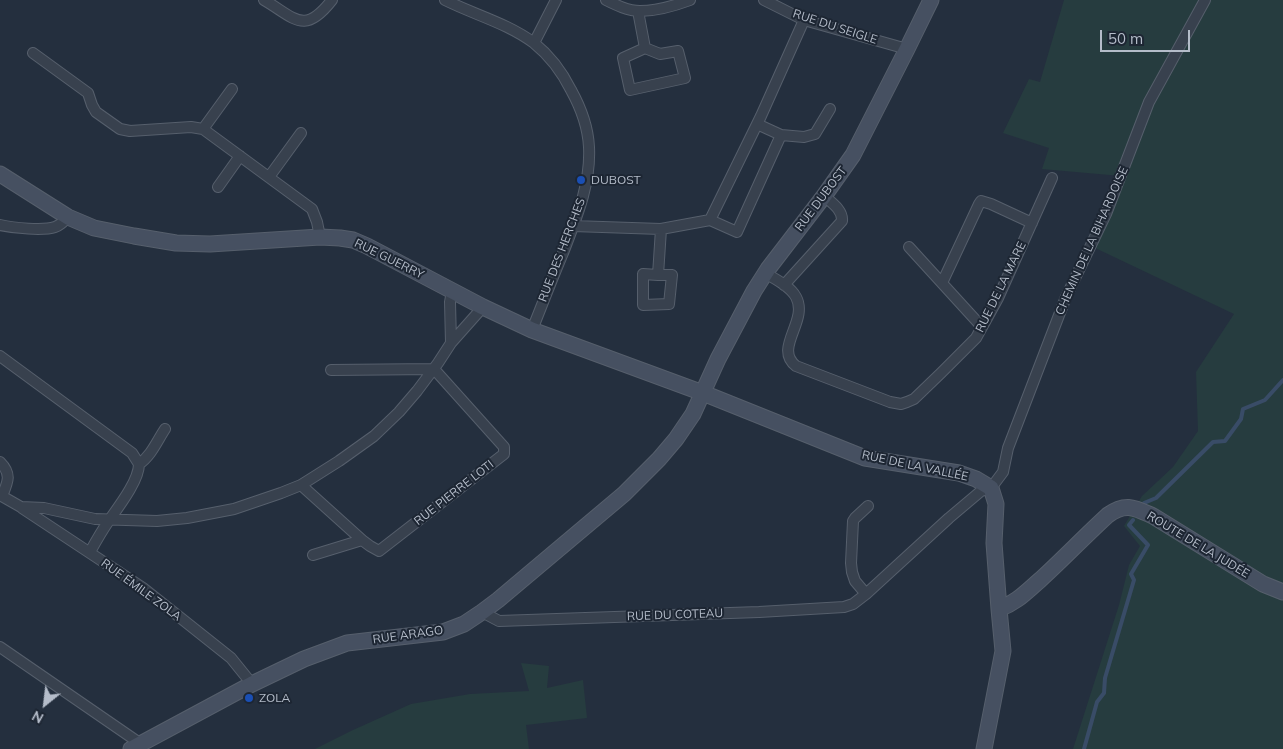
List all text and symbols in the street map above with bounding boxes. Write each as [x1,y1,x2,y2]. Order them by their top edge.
street label: RUE DU SEIGLE [791,7,879,47]
scale bar [1103,20,1193,52]
text: 50 m [1108,29,1143,48]
street label: RUE DUBOST [792,164,850,234]
street label: CHEMIN DE LA BIHARDOISE [1053,165,1131,317]
place label: DUBOST [591,173,641,187]
marker: DUBOST [575,174,587,186]
street label: RUE DES HERCHES [536,196,588,304]
street label: RUE GUERRY [352,236,426,282]
street label: RUE DE LA MARE [973,239,1029,335]
street label: RUE DE LA VALLÉE [860,448,970,484]
street label: RUE PIERRE LOTI [411,457,497,529]
street label: ROUTE DE LA JUDÉE [1144,509,1252,581]
street label: RUE ÉMILE ZOLA [98,556,184,624]
street label: RUE DU COTEAU [627,606,723,624]
street label: RUE ARAGO [372,623,444,647]
north arrow [20,679,70,729]
place label: ZOLA [259,691,290,705]
marker: ZOLA [243,692,255,704]
text: N [29,707,47,728]

